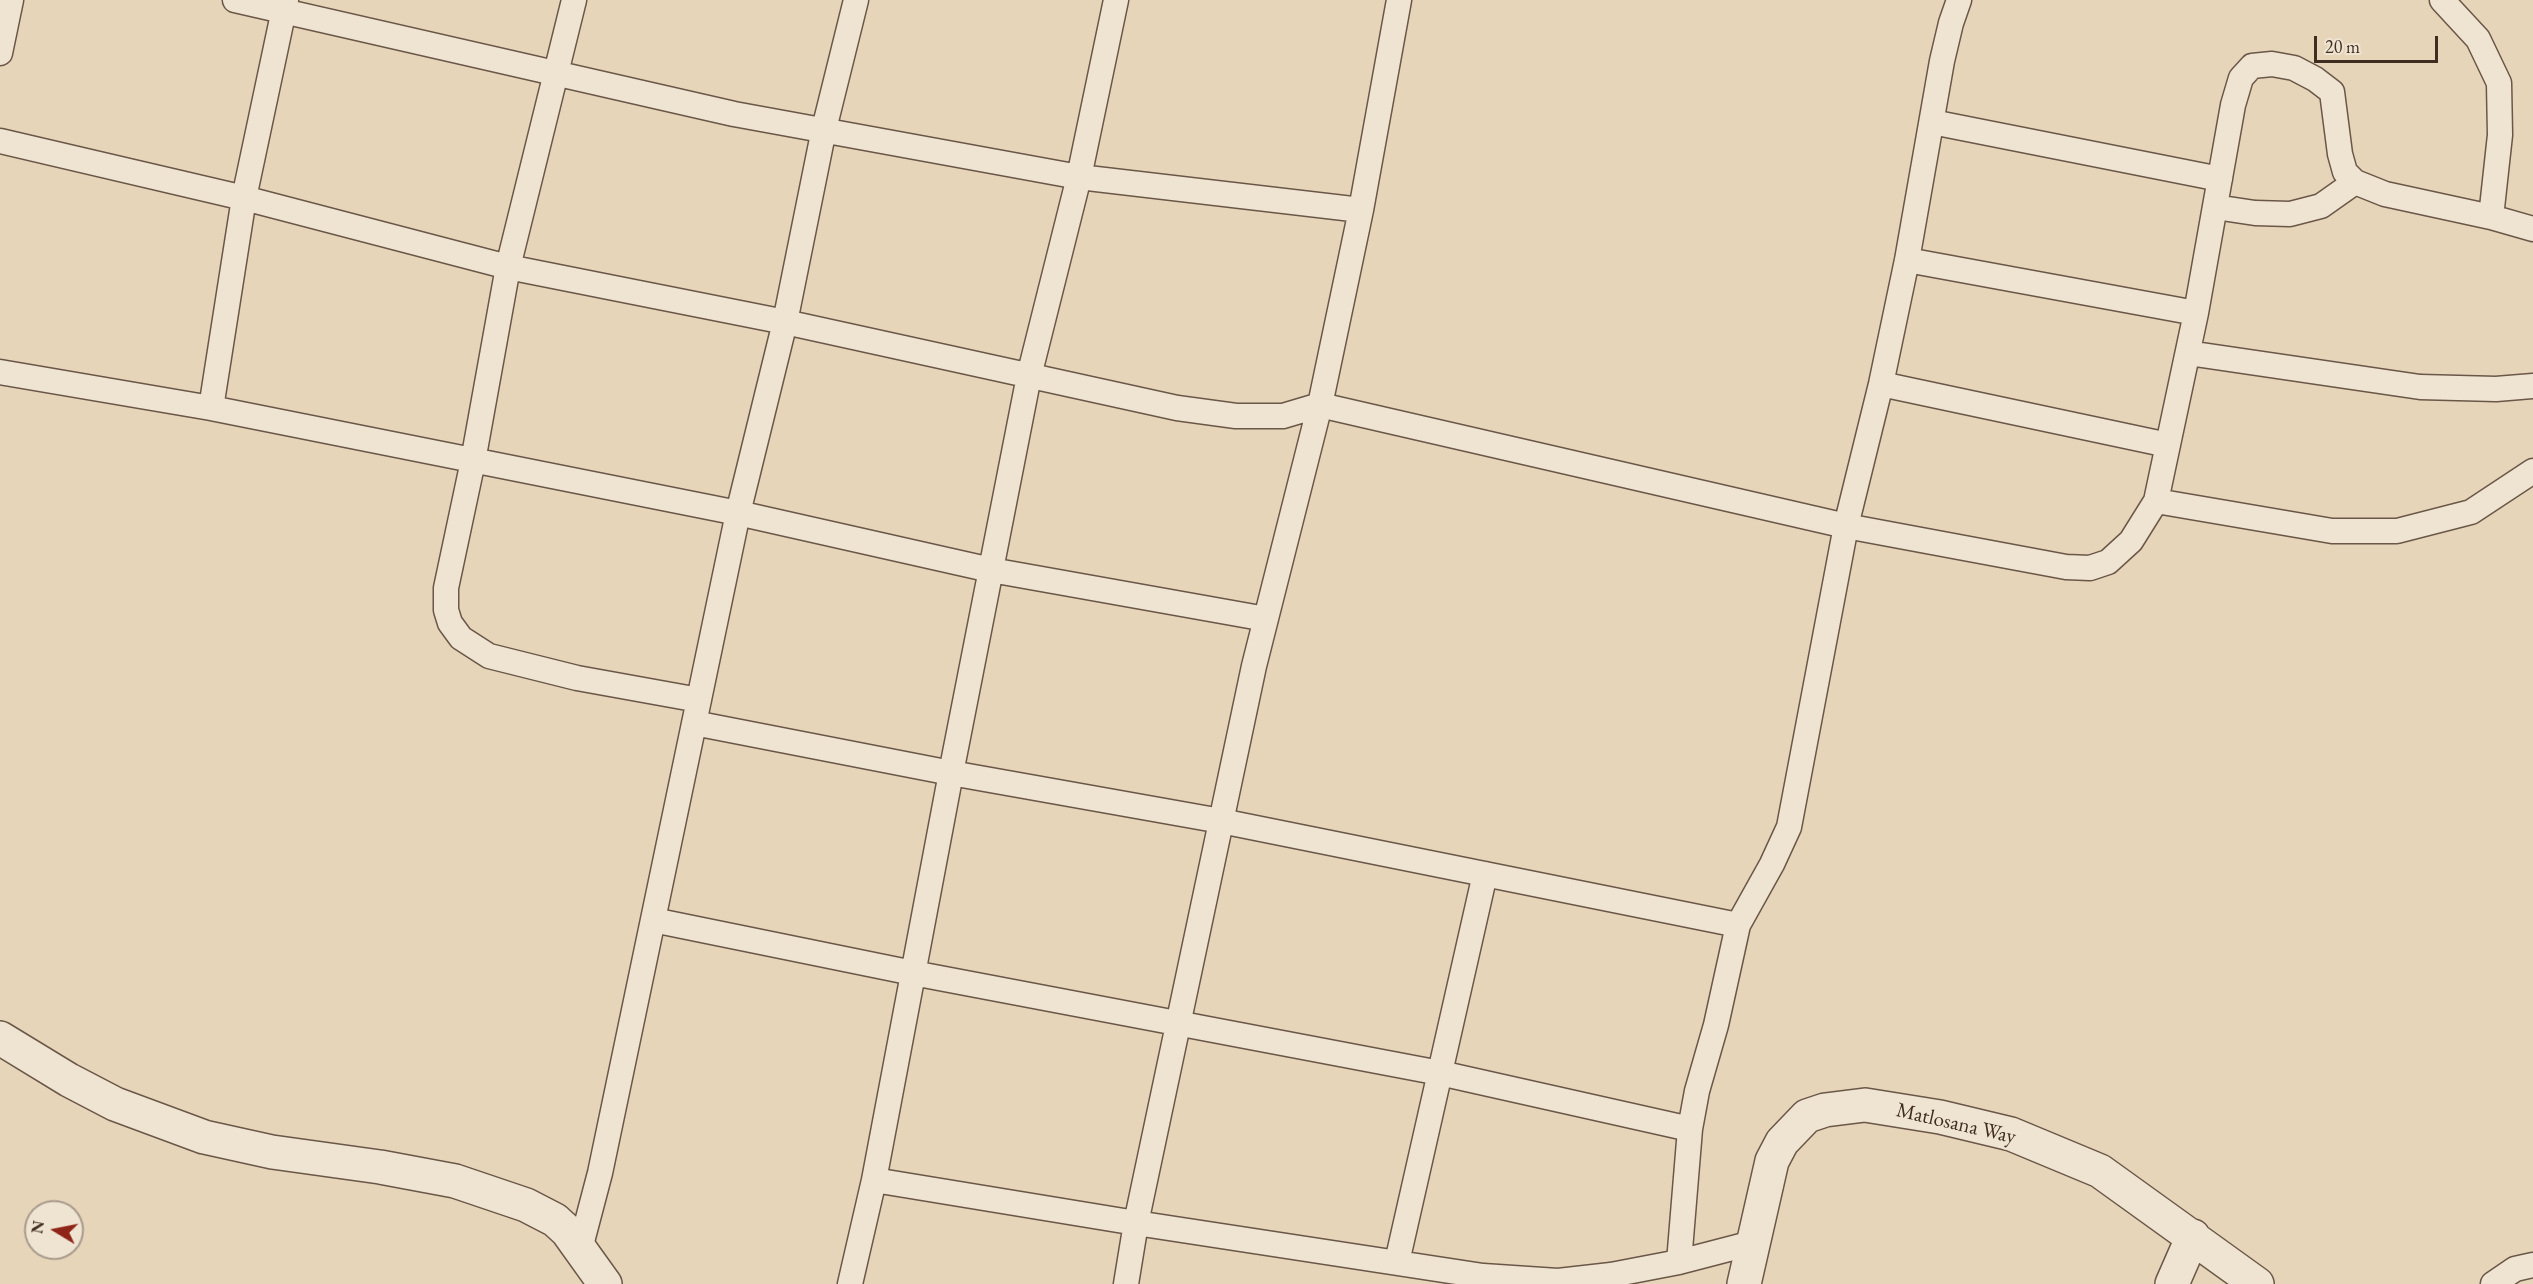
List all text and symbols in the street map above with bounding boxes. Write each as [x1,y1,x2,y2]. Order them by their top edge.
scale bar [2317,24,2442,62]
text: 20 m [2325,35,2360,58]
street label: Matlosana Way [1894,1098,2018,1150]
north arrow [24,1200,84,1260]
text: N [26,1219,49,1235]

